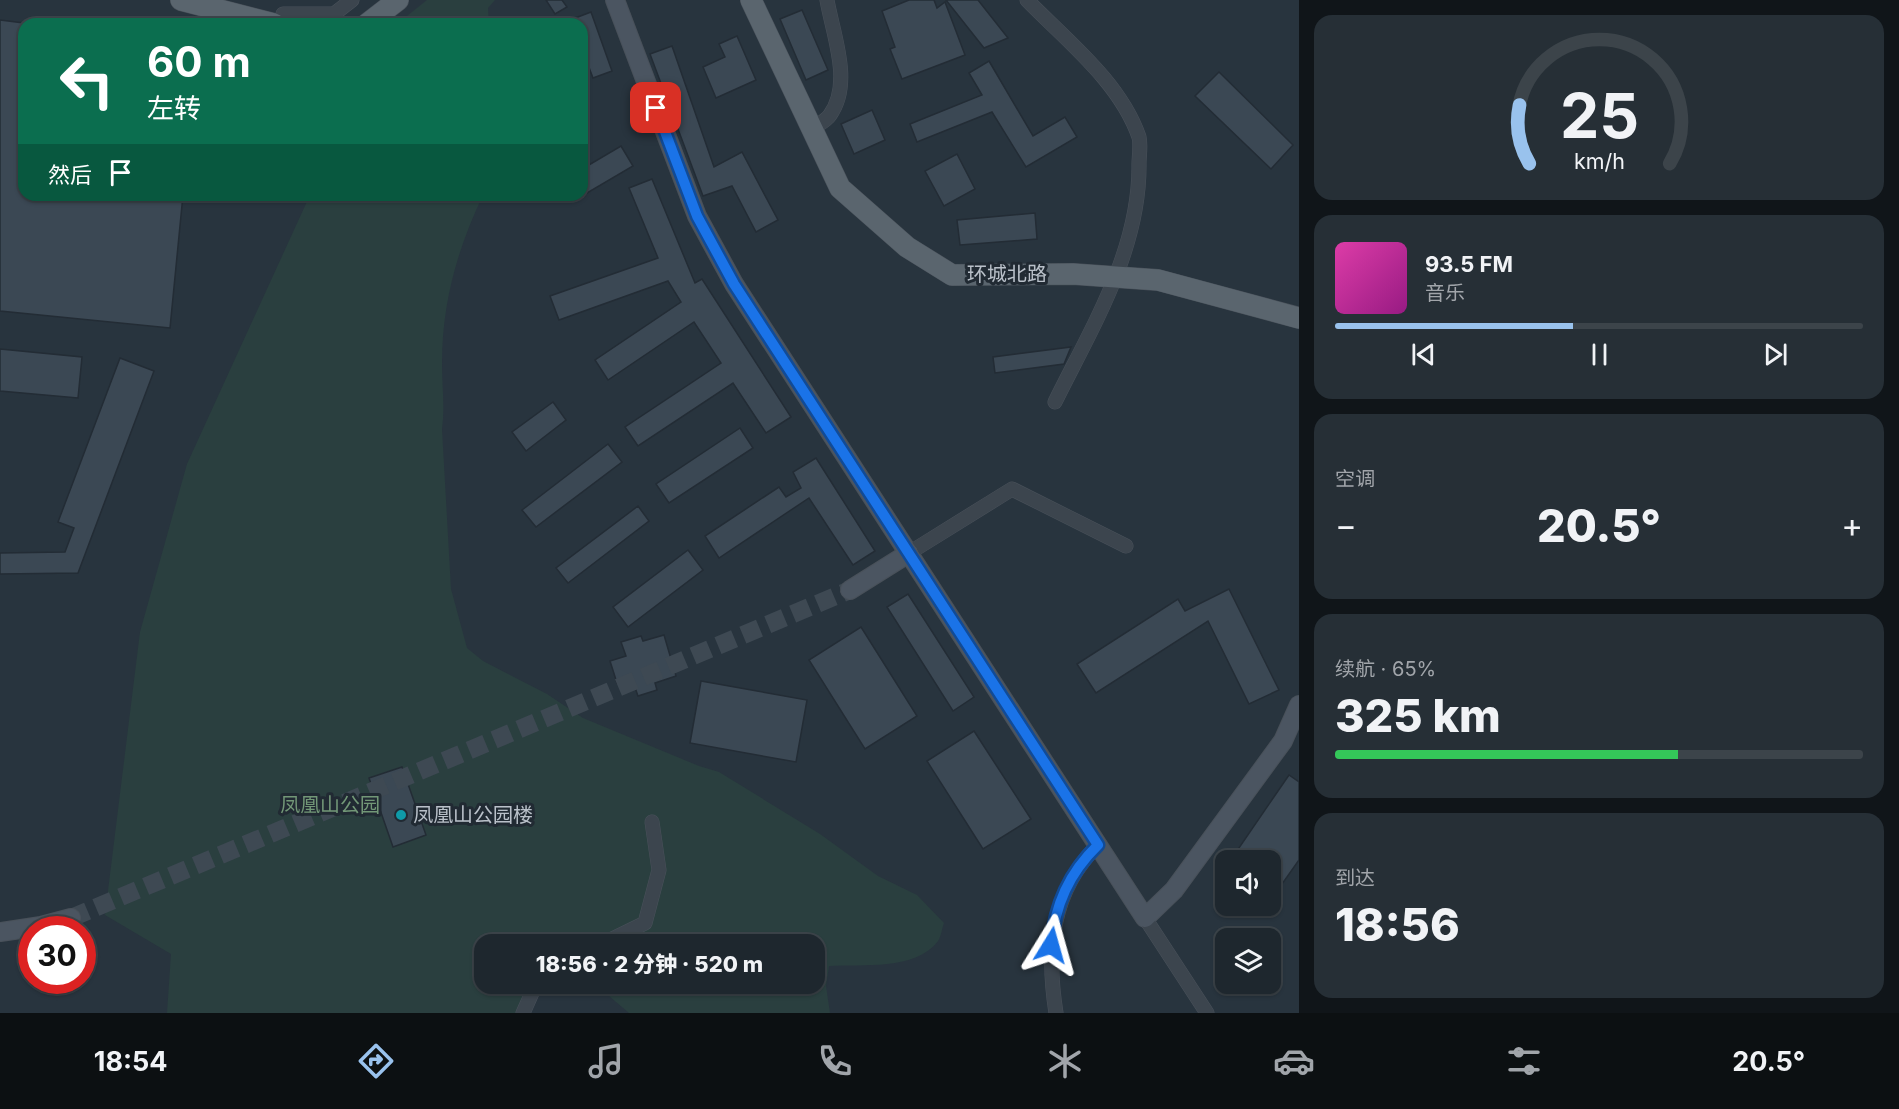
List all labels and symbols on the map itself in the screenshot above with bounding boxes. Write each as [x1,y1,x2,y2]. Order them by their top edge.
pin [630,82,681,133]
street label: 环城北路 [967,262,1047,286]
park label: 凤凰山公园 [280,793,380,817]
place label: 凤凰山公园楼 [413,803,533,827]
marker: 凤凰山公园楼 [394,808,408,822]
position arrow [1019,913,1083,977]
speed limit sign: 30 [18,916,96,994]

